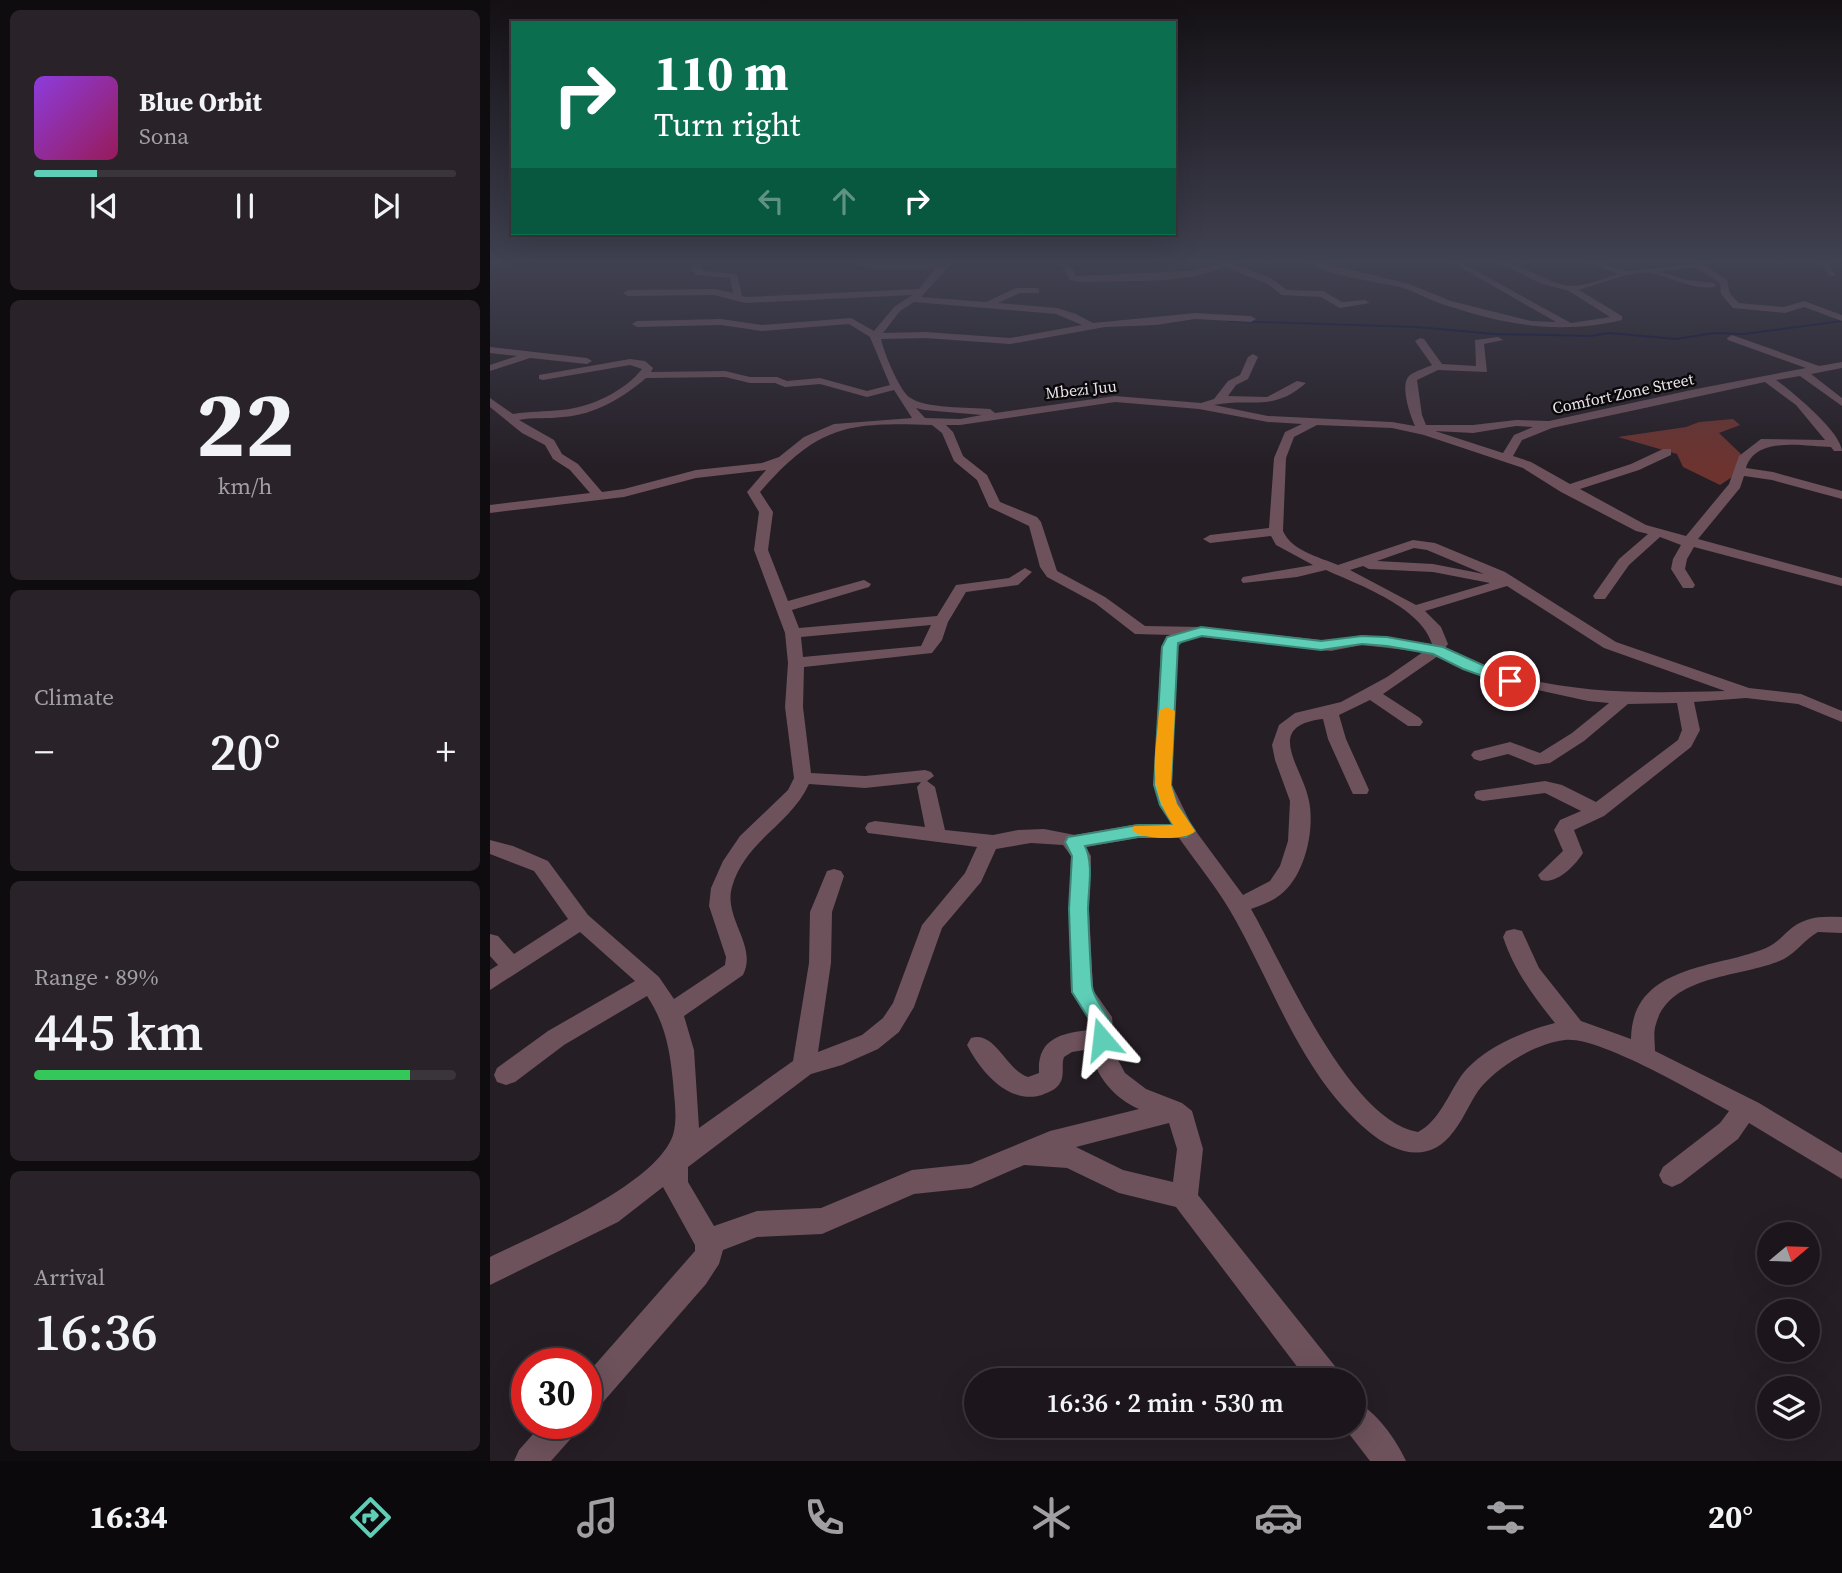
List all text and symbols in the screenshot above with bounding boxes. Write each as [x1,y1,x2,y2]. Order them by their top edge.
text: 110 m [654,39,789,106]
icon: right [539,49,630,140]
text: Blue Orbit [139,84,262,120]
text: Turn right [654,103,800,147]
text: Sona [139,120,189,152]
icon: left [752,182,790,220]
icon: ahead [825,182,863,220]
icon: right [898,182,936,220]
icon: previous [85,187,123,225]
icon: pause [226,187,264,225]
icon: next [367,187,405,225]
text: 22 [196,362,294,486]
street label: Comfort Zone Street [1550,367,1697,419]
street label: Mbezi Juu [1044,374,1118,404]
text: km/h [218,470,272,502]
pin [1480,651,1540,711]
icon: arrive [1491,662,1529,700]
text: Climate [34,681,114,713]
text: 20° [209,716,281,787]
text: − [34,726,54,778]
text: + [436,726,456,778]
text: Range · 89% [34,961,159,993]
text: 445 km [34,996,203,1067]
position arrow [1065,1002,1139,1076]
north arrow [1757,1222,1820,1284]
map controls [1757,1222,1820,1439]
text: Arrival [34,1261,105,1293]
text: 16:36 [34,1296,158,1367]
button: search [1757,1299,1820,1362]
speed limit sign: 30 [511,1348,602,1439]
button: layers [1757,1376,1820,1439]
text: 16:36 · 2 min · 530 m [1046,1385,1284,1421]
icon: directions [346,1493,395,1542]
icon: music [573,1493,622,1542]
icon: phone [800,1493,849,1542]
icon: climate [1027,1493,1076,1542]
icon: car [1254,1493,1303,1542]
icon: filters [1481,1493,1530,1542]
text: 16:34 [89,1495,168,1539]
text: 20° [1708,1495,1753,1539]

